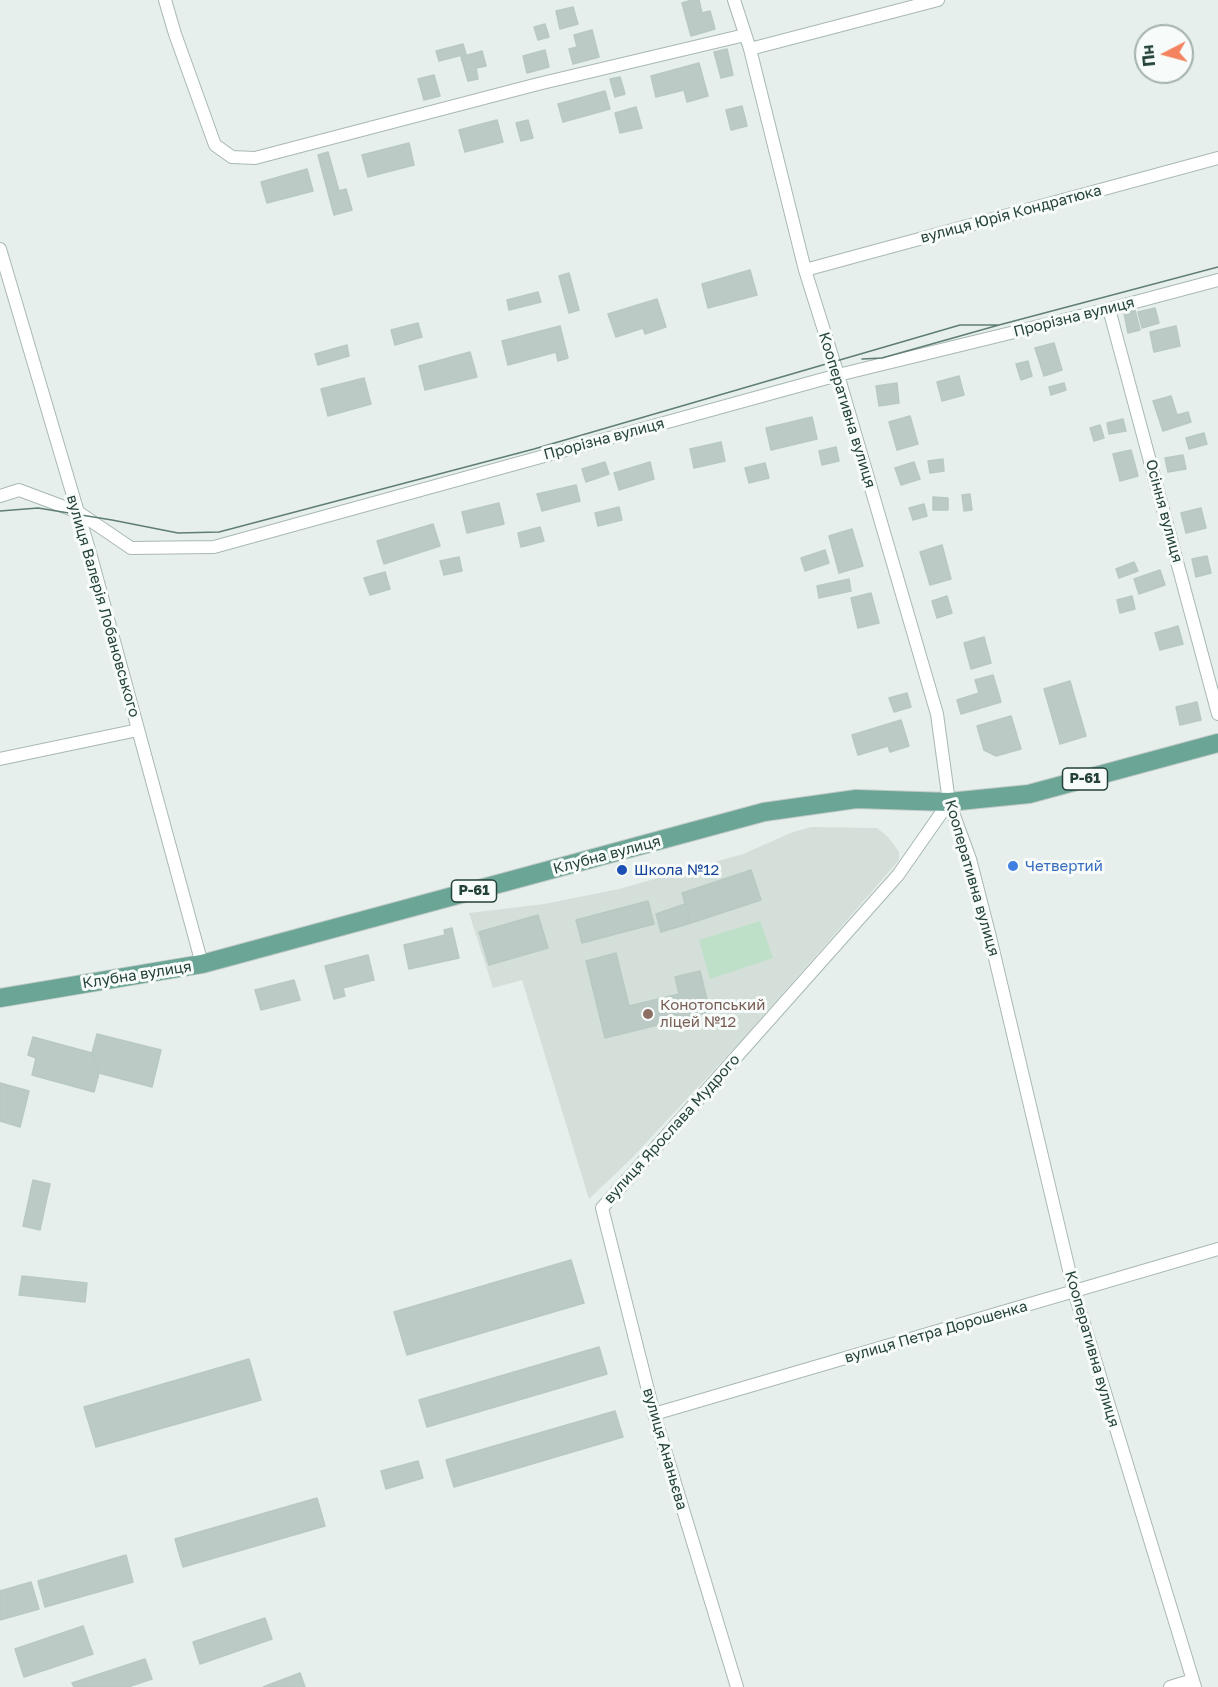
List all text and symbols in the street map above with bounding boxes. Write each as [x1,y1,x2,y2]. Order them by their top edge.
north arrow [1134,24,1194,84]
text: Пн [1137,44,1159,68]
street label: вулиця Юрія Кондратюка [919,181,1103,247]
street label: Прорізна вулиця [1012,293,1136,341]
street label: Кооперативна вулиця [815,330,879,490]
street label: Прорізна вулиця [542,414,666,464]
street label: Осіння вулиця [1142,457,1186,565]
street label: вулиця Валерія Лобановського [63,493,143,719]
road number: Р-61 [1062,768,1108,790]
street label: Кооперативна вулиця [941,798,1003,958]
street label: Клубна вулиця [551,832,663,878]
place label: Четвертий [1025,857,1103,875]
marker: Четвертий [1006,859,1020,873]
place label: Школа №12 [634,861,719,879]
marker: Школа №12 [615,863,629,877]
road number: Р-61 [452,880,496,902]
street label: Клубна вулиця [81,957,193,993]
place label: Конотопський ліцей №12 [660,996,765,1031]
marker: Конотопський ліцей №12 [641,1007,655,1021]
street label: вулиця Ярослава Мудрого [600,1051,744,1207]
street label: Кооперативна вулиця [1061,1269,1123,1429]
street label: вулиця Петра Дорошенка [842,1297,1030,1367]
street label: вулиця Ананьєва [639,1386,691,1512]

